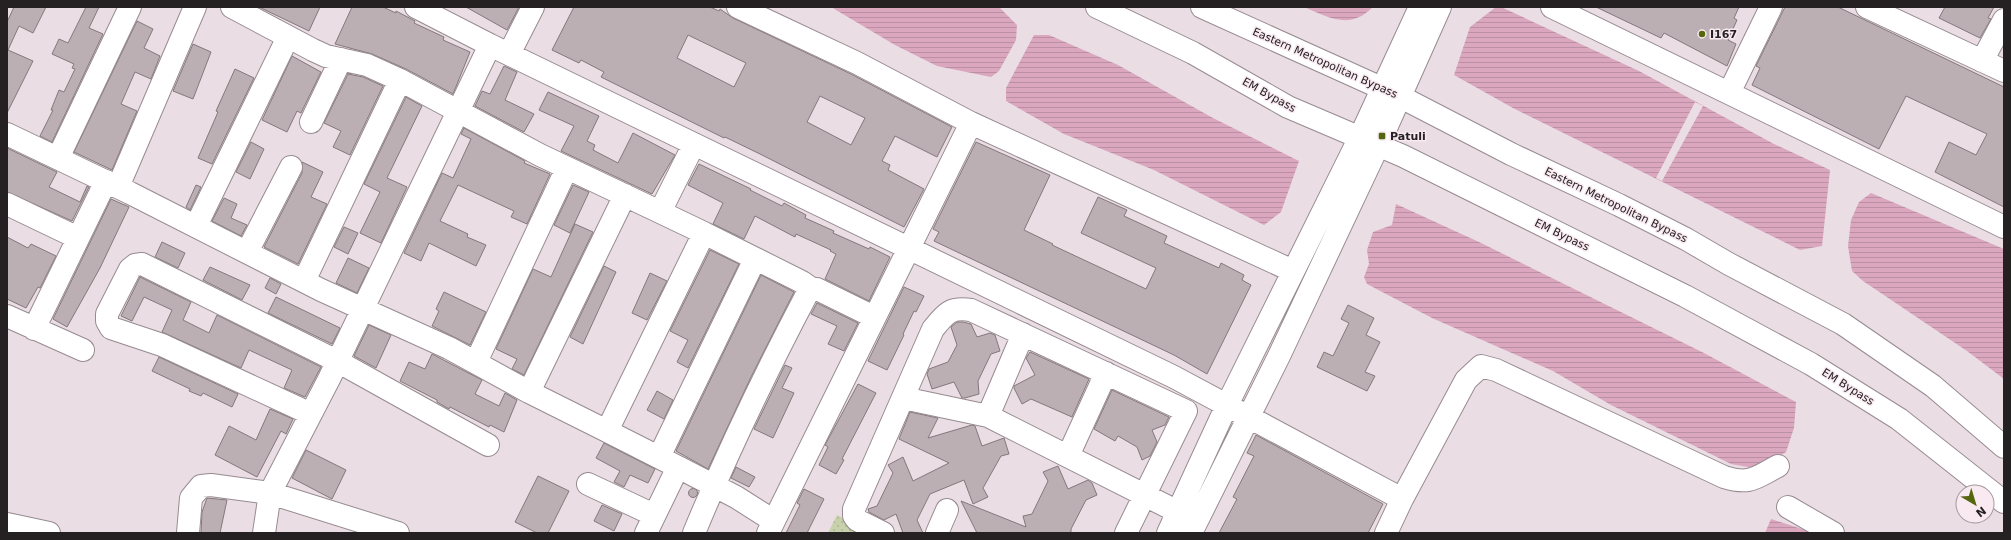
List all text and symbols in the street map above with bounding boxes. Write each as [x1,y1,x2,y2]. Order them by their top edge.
street label: Eastern Metropolitan Bypass [1250,25,1400,101]
place label: I167 [1710,28,1737,41]
marker: I167 [1697,29,1707,39]
street label: EM Bypass [1240,75,1298,115]
place label: Patuli [1390,130,1426,143]
marker: Patuli [1377,131,1387,141]
street label: Eastern Metropolitan Bypass [1542,165,1690,245]
street label: EM Bypass [1533,216,1592,254]
street label: EM Bypass [1819,366,1877,408]
north arrow [1955,484,1995,524]
text: N [1973,504,1988,519]

